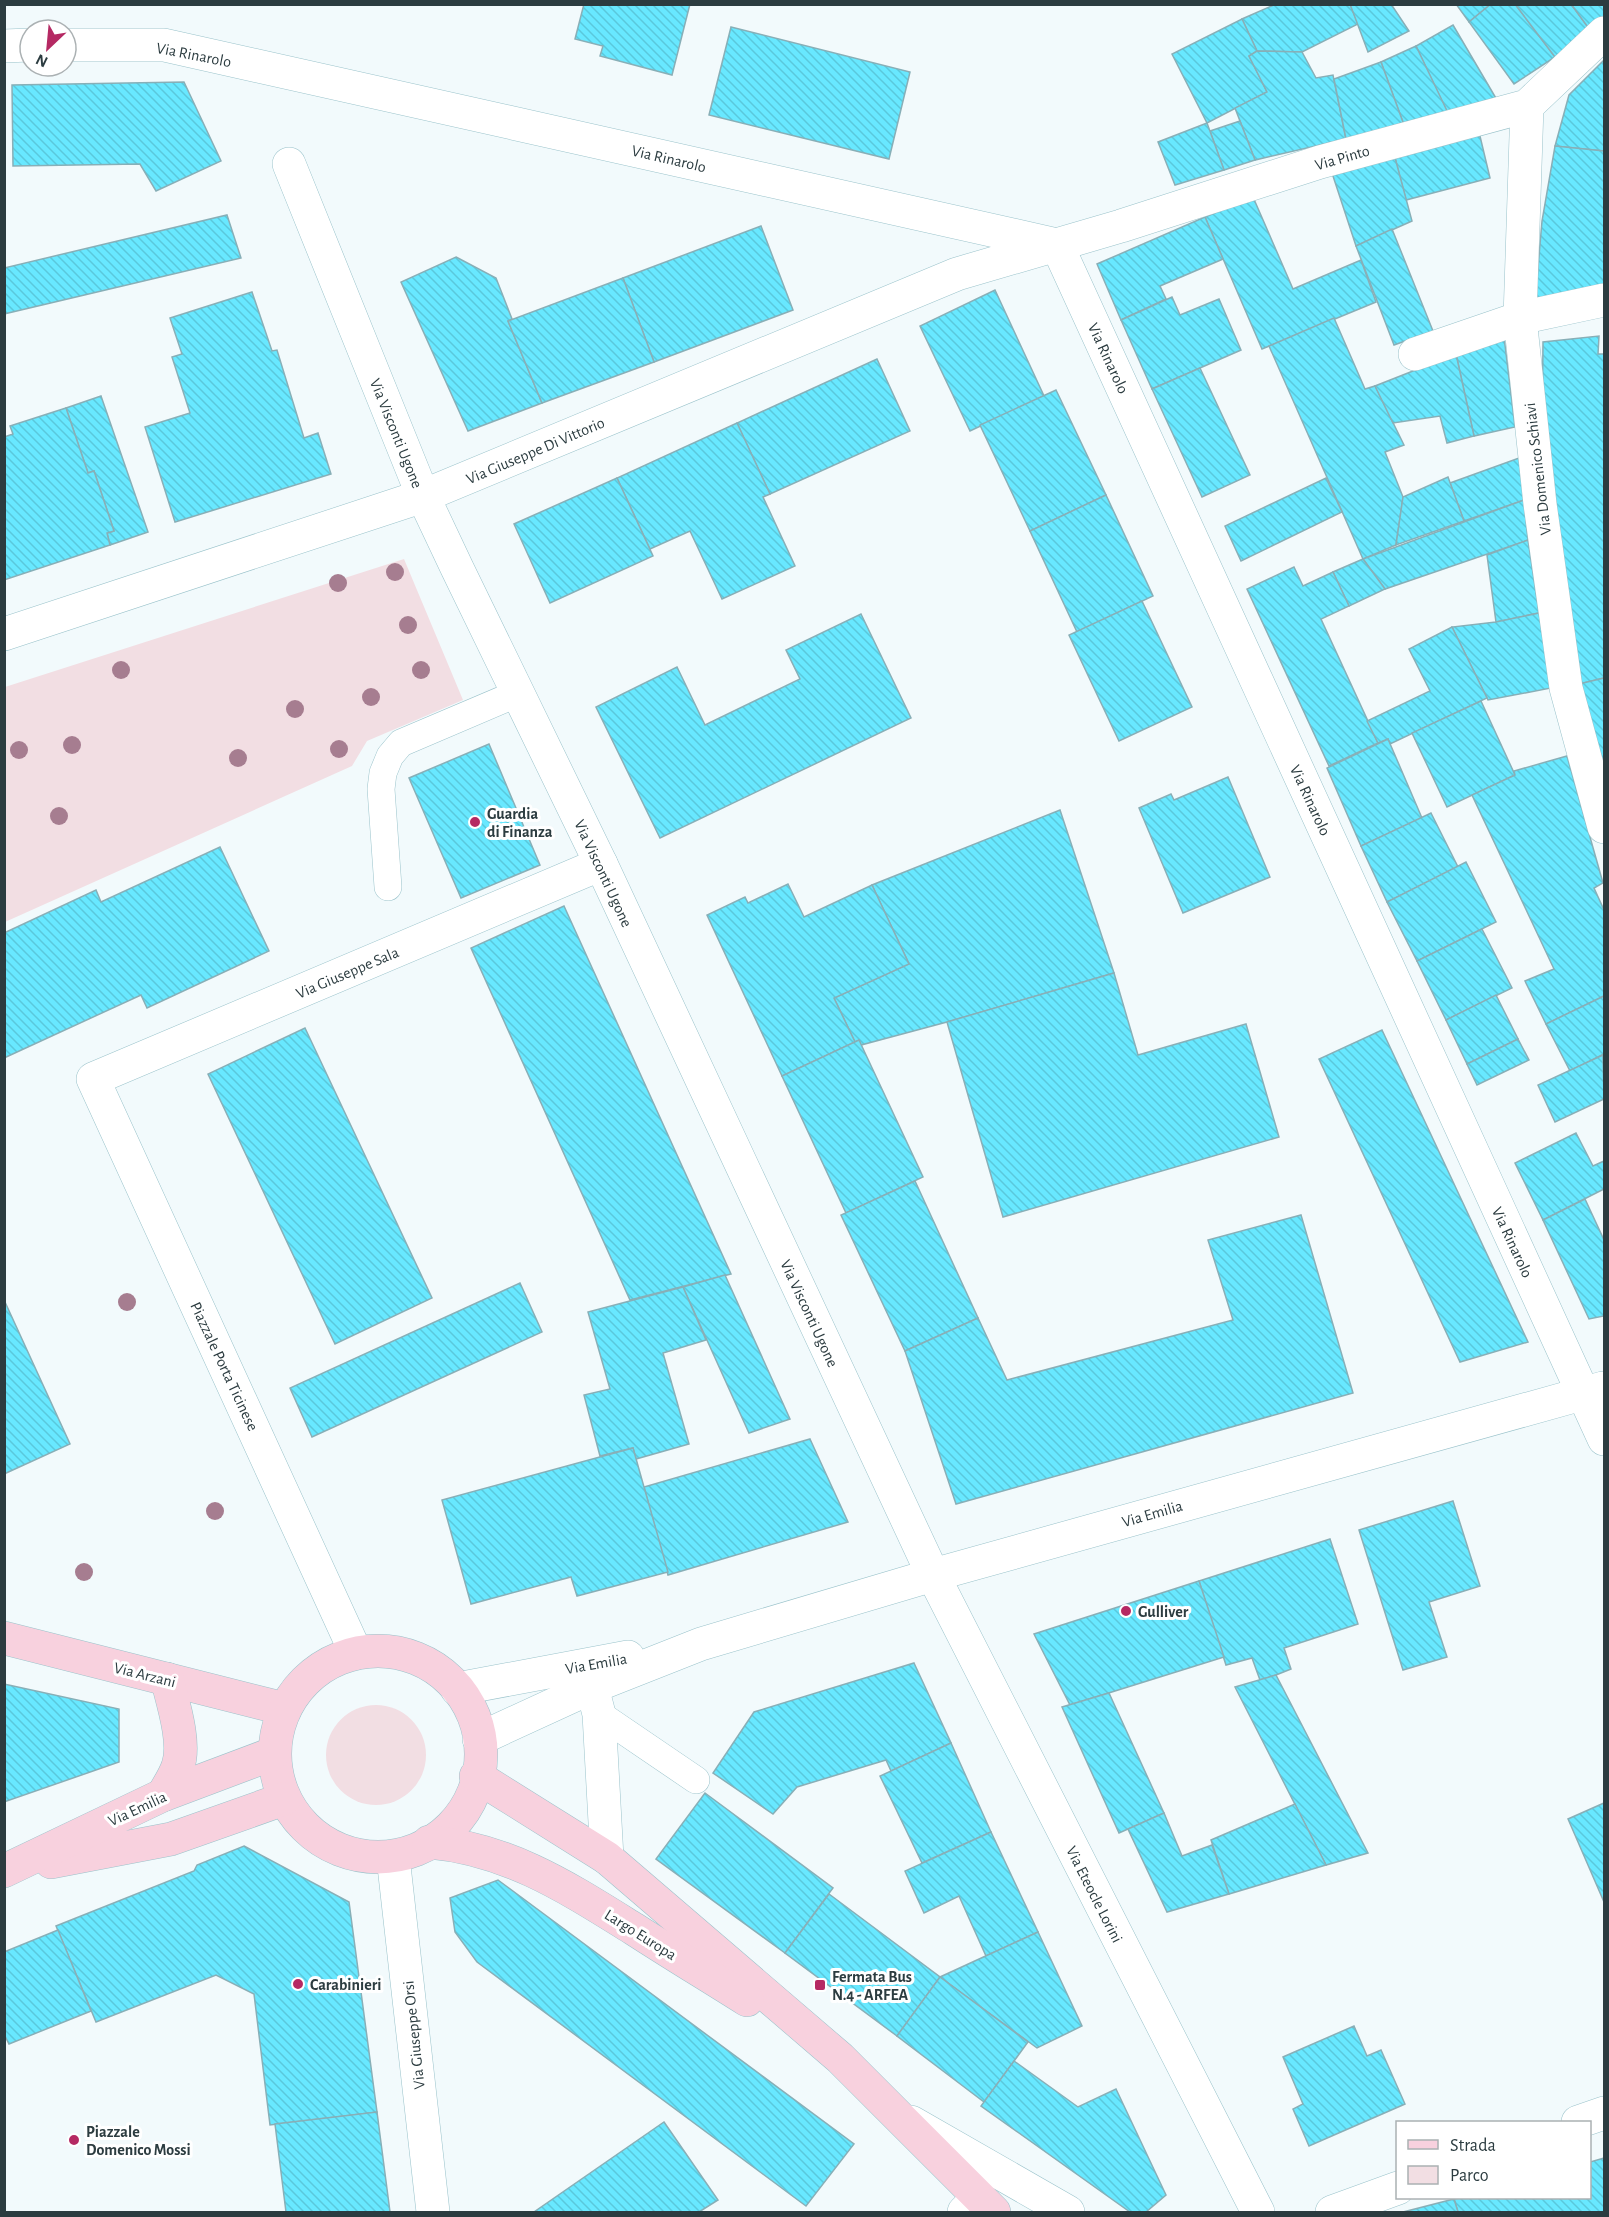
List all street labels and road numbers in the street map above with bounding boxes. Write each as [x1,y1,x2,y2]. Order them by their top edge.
street label: Via Rinarolo [155,40,233,70]
street label: Via Pinto [1313,142,1372,173]
street label: Via Rinarolo [630,143,708,175]
street label: Via Rinarolo [1085,321,1131,396]
street label: Via Visconti Ugone [367,376,425,490]
street label: Via Domenico Schiavi [1522,402,1554,536]
street label: Via Giuseppe Di Vittorio [464,414,607,487]
street label: Via Rinarolo [1287,763,1333,838]
street label: Via Visconti Ugone [571,817,635,930]
street label: Via Giuseppe Sala [294,944,401,1002]
street label: Via Rinarolo [1489,1205,1535,1280]
street label: Via Visconti Ugone [777,1257,841,1370]
street label: Piazzale Porta Ticinese [187,1299,261,1433]
street label: Via Emilia [1120,1498,1184,1530]
street label: Via Emilia [564,1651,628,1677]
street label: Via Arzani [112,1660,177,1690]
street label: Via Emilia [106,1788,169,1829]
street label: Via Eteocle Lorini [1063,1844,1125,1945]
street label: Largo Europa [602,1907,679,1963]
street label: Via Giuseppe Orsi [400,1980,428,2090]

